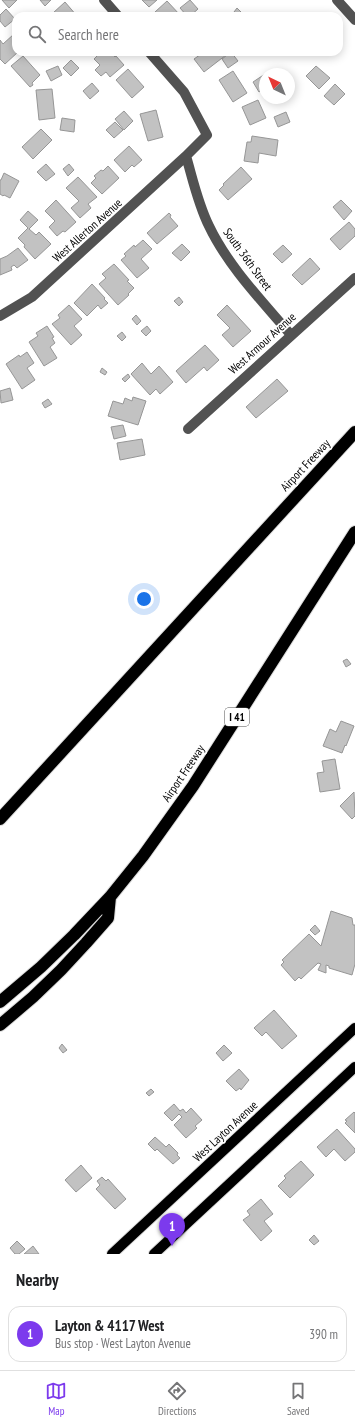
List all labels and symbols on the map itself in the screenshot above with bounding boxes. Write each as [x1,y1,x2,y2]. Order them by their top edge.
north arrow [259,68,295,104]
street label: West Allerton Avenue [49,195,125,265]
street label: South 36th Street [220,225,276,294]
street label: West Armour Avenue [225,309,299,377]
street label: Airport Freeway [277,435,333,494]
your location [134,589,154,609]
road number: I 41 [225,708,249,726]
street label: Airport Freeway [158,741,208,804]
street label: West Layton Avenue [190,1097,260,1165]
pin: 1 [159,1213,185,1246]

